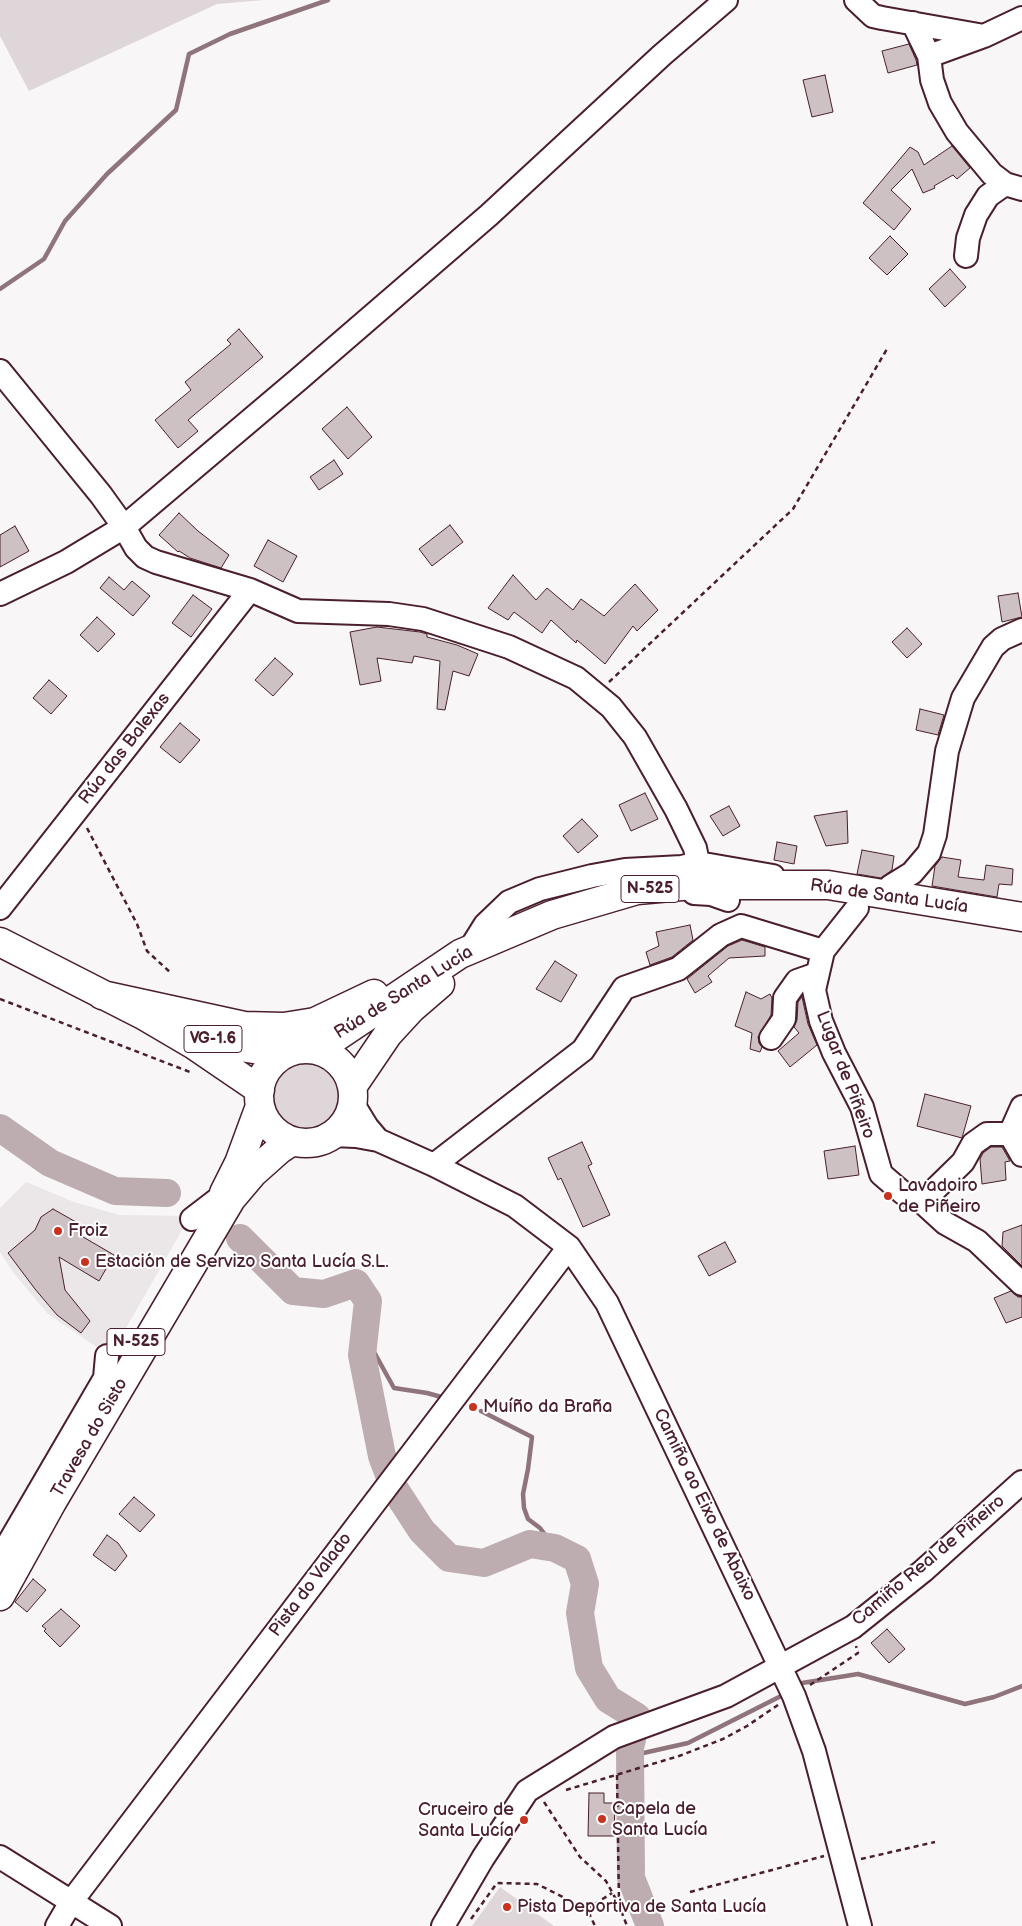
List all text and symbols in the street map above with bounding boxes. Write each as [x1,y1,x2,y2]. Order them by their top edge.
street label: Rúa das Balexas [75,689,175,809]
street label: Rúa de Santa Lucía [809,875,969,919]
road number: N-525 [621,876,679,902]
street label: Rúa de Santa Lucía [331,942,477,1044]
street label: Lugar de Piñeiro [811,1008,879,1142]
road number: VG-1.6 [184,1026,242,1052]
place label: Lavadoiro de Piñeiro [898,1175,981,1218]
marker: Lavadoiro de Piñeiro [882,1190,894,1202]
place label: Froiz [68,1220,108,1242]
marker: Froiz [52,1225,64,1237]
place label: Estación de Servizo Santa Lucía S.L. [95,1251,389,1273]
marker: Estación de Servizo Santa Lucía S.L. [79,1256,91,1268]
road number: N-525 [107,1328,165,1355]
street label: Travesa do Sisto [47,1375,133,1501]
place label: Muíño da Braña [483,1396,612,1418]
marker: Muíño da Braña [467,1401,479,1413]
street label: Camiño ao Eixo de Abaixo [648,1405,760,1605]
street label: Camiño Real de Piñeiro [848,1491,1010,1631]
street label: Pista do Valado [265,1529,357,1641]
place label: Capela de Santa Lucía [612,1798,708,1840]
place label: Cruceiro de Santa Lucía [418,1799,514,1842]
marker: Capela de Santa Lucía [596,1813,608,1825]
marker: Cruceiro de Santa Lucía [518,1814,530,1826]
place label: Pista Deportiva de Santa Lucía [517,1896,766,1918]
marker: Pista Deportiva de Santa Lucía [501,1901,513,1913]

